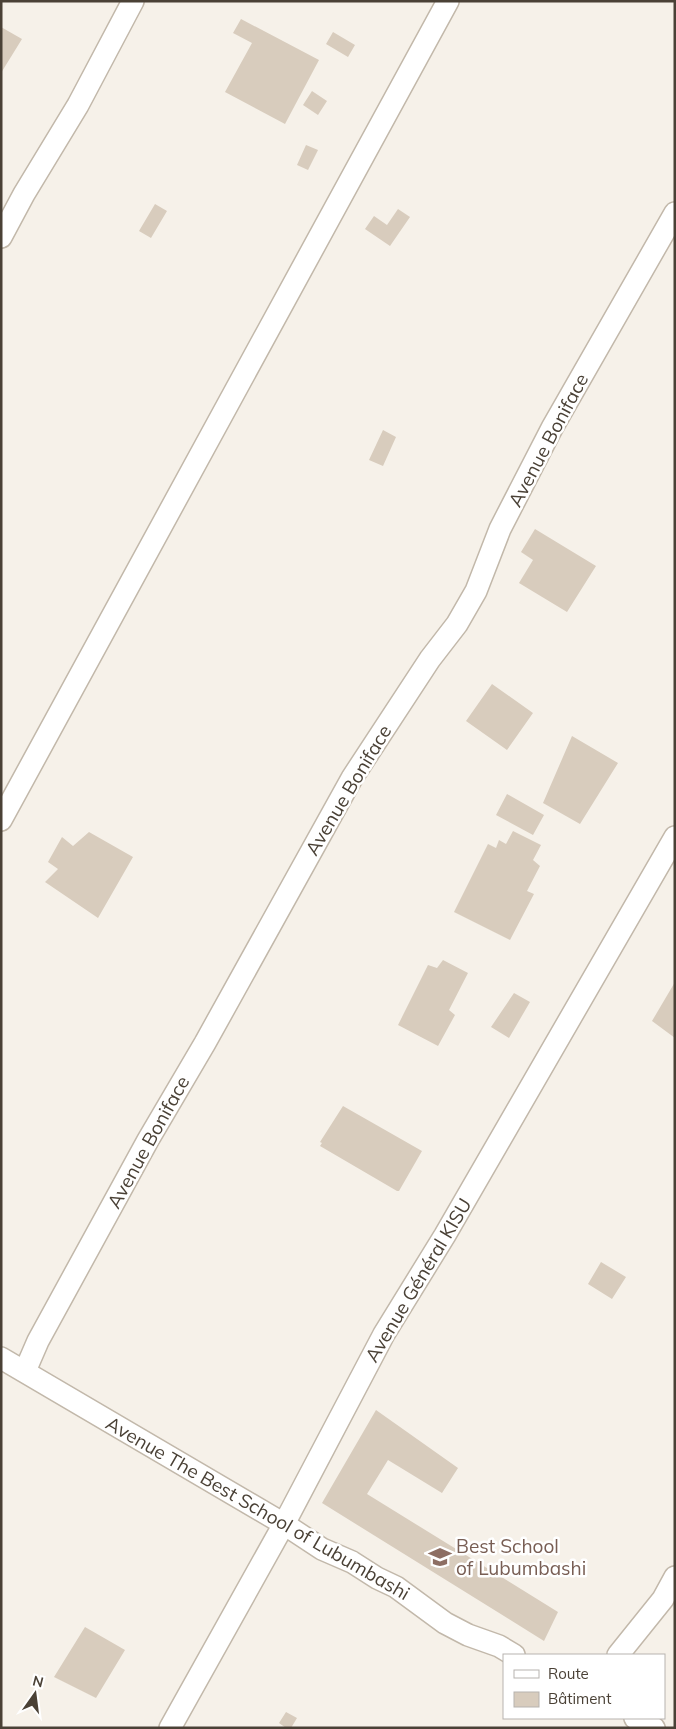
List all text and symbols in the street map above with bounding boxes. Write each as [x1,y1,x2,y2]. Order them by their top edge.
street label: Avenue Boniface [503,369,593,511]
street label: Avenue Boniface [300,720,396,860]
street label: Avenue Boniface [102,1072,194,1212]
street label: Avenue Général KISU [360,1194,476,1366]
street label: Avenue The Best School of Lubumbashi [102,1411,414,1605]
place label: Best School of Lubumbashi [456,1534,586,1580]
school or university icon: Best School of Lubumbashi [427,1544,453,1570]
legend [503,1654,666,1719]
text: Route [548,1664,589,1683]
north arrow [10,1669,60,1719]
text: N [31,1671,45,1691]
text: Bâtiment [548,1689,611,1708]

